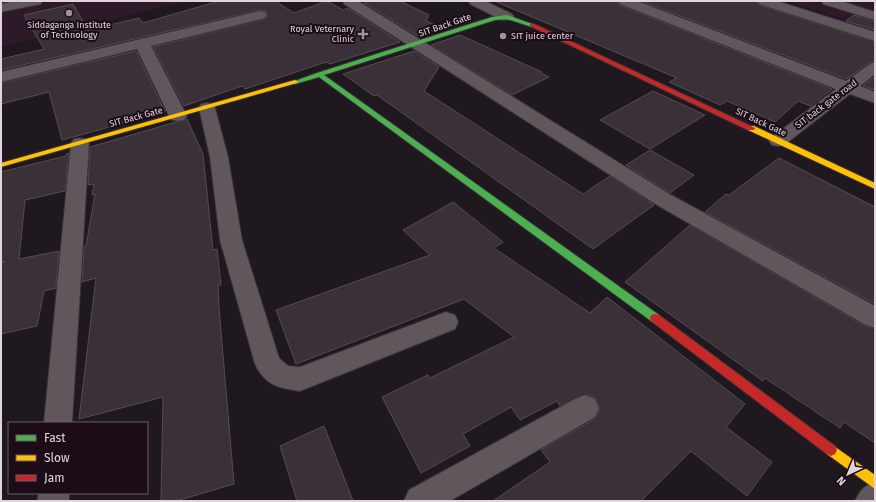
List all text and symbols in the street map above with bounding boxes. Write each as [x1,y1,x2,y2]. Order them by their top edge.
marker: Siddaganga Institute of Technology [64,8,74,18]
street label: SIT Back Gate [417,11,473,39]
place label: Siddaganga Institute of Technology [27,20,111,40]
place label: Royal Veternary Clinic [290,24,355,44]
marker: Royal Veternary Clinic [357,28,369,40]
marker: SIT juice center [498,31,508,41]
place label: SIT juice center [511,31,574,41]
street label: SIT back gate road [793,78,859,130]
street label: SIT Back Gate [108,105,164,129]
street label: SIT Back Gate [734,106,788,138]
legend [8,422,148,494]
text: Fast [44,431,66,445]
text: Slow [44,451,70,465]
north arrow [828,454,868,494]
text: Jam [44,471,64,485]
text: N [834,474,849,488]

